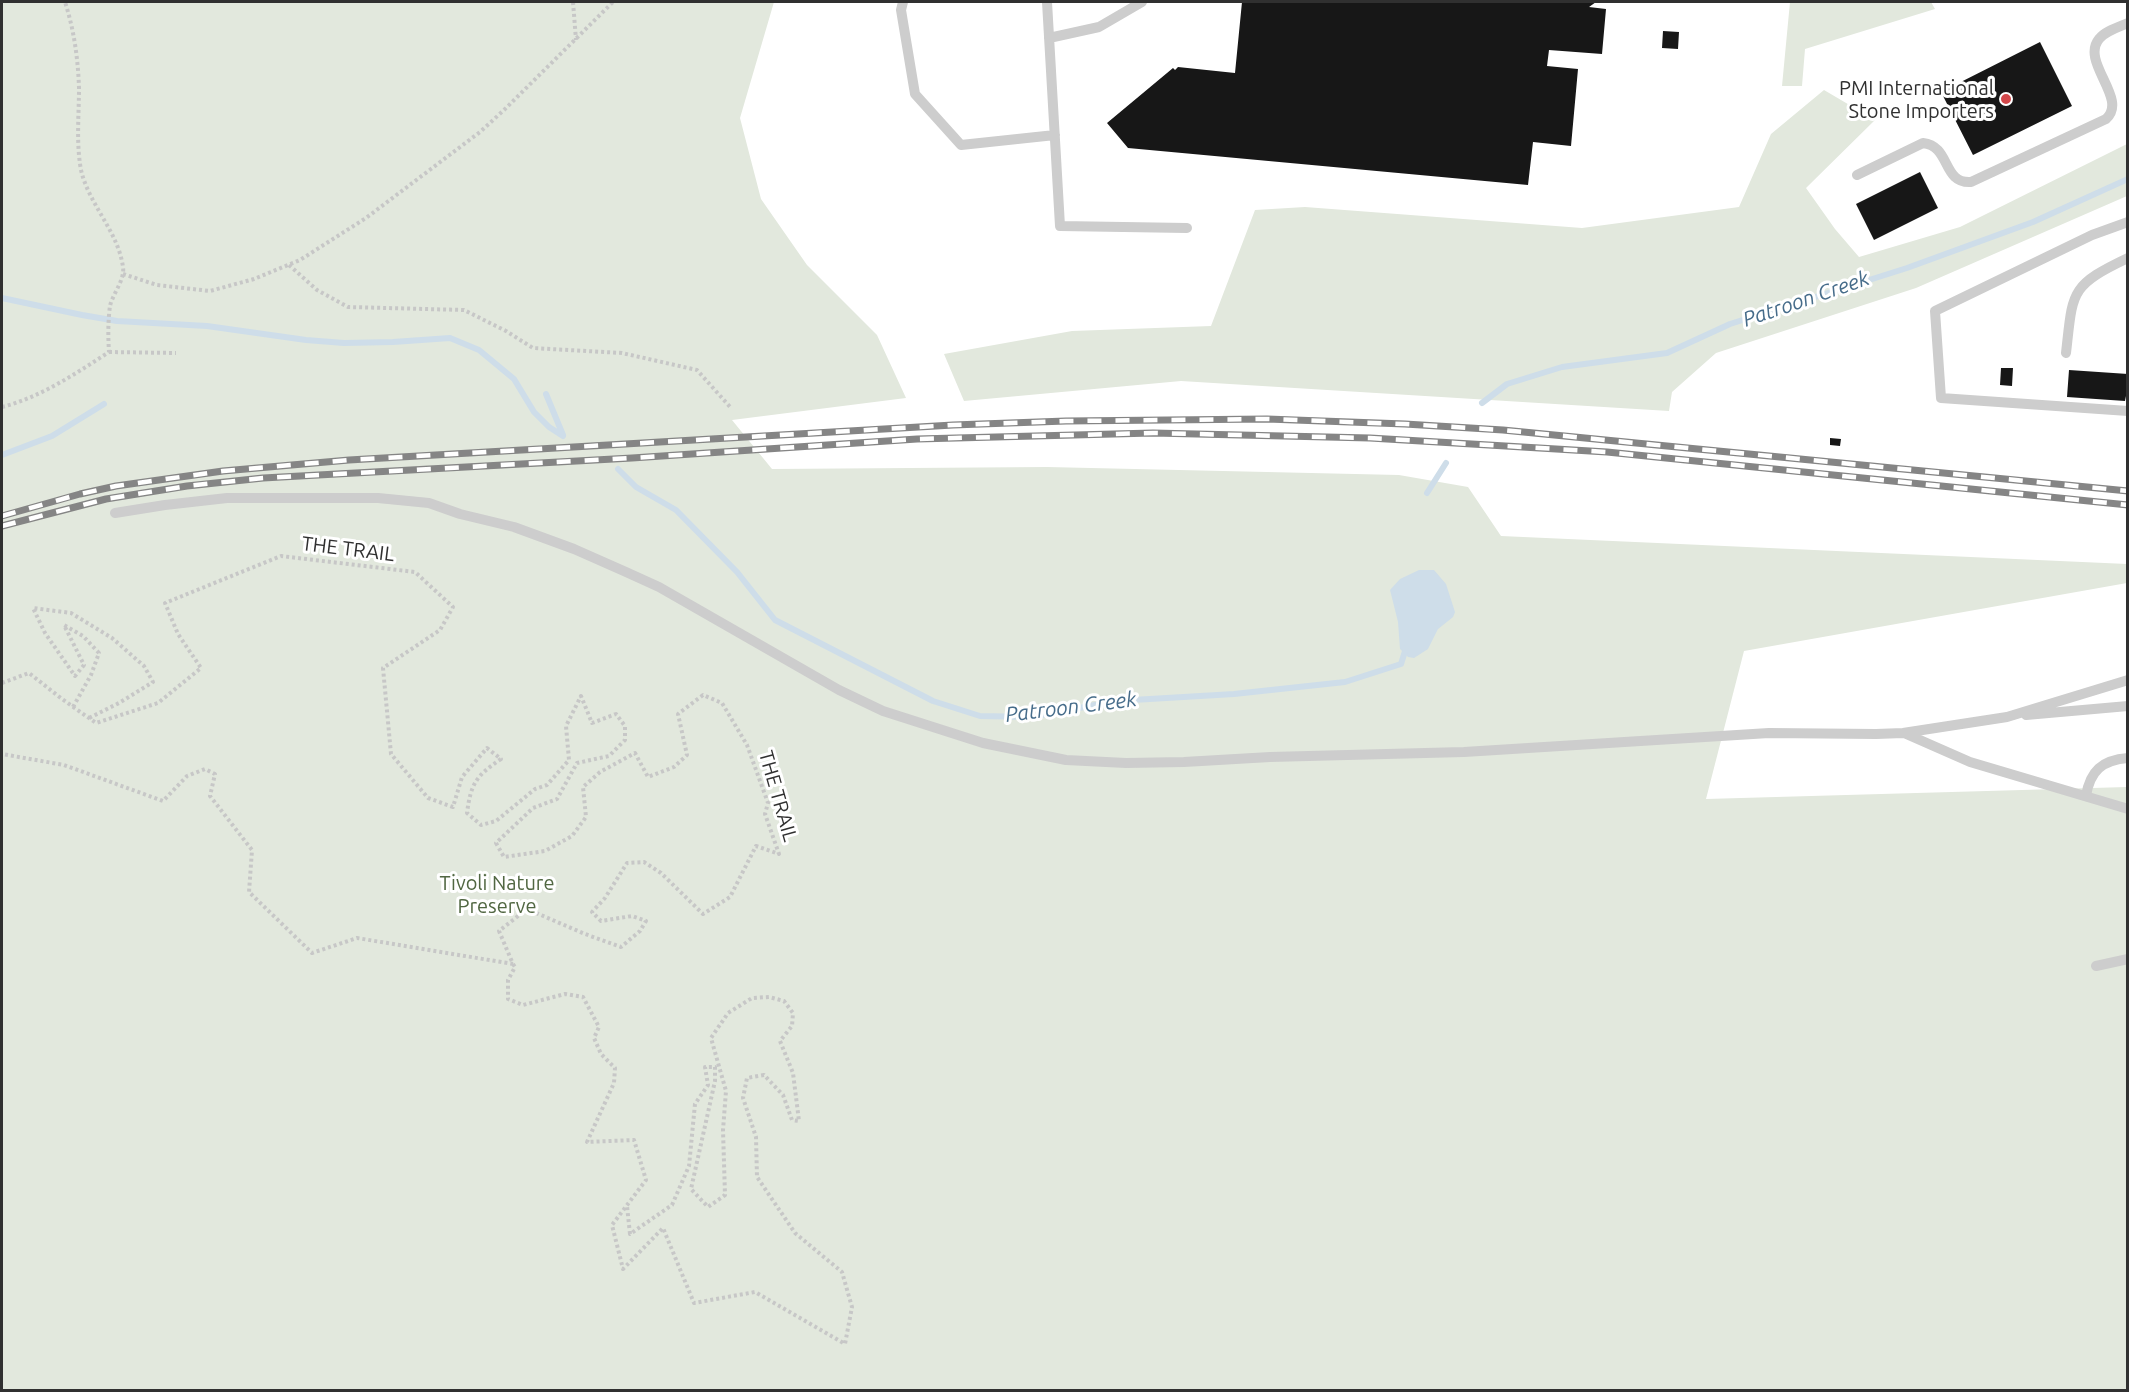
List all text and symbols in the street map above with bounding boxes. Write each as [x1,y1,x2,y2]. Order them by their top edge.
place label: PMI International Stone Importers [1839,76,1994,123]
marker: PMI International Stone Importers [1999,92,2013,106]
water label: Patroon Creek [1739,266,1873,332]
street label: THE TRAIL [300,531,396,567]
water label: Patroon Creek [1004,686,1138,728]
street label: THE TRAIL [754,748,802,844]
park label: Tivoli Nature Preserve [440,871,554,918]

